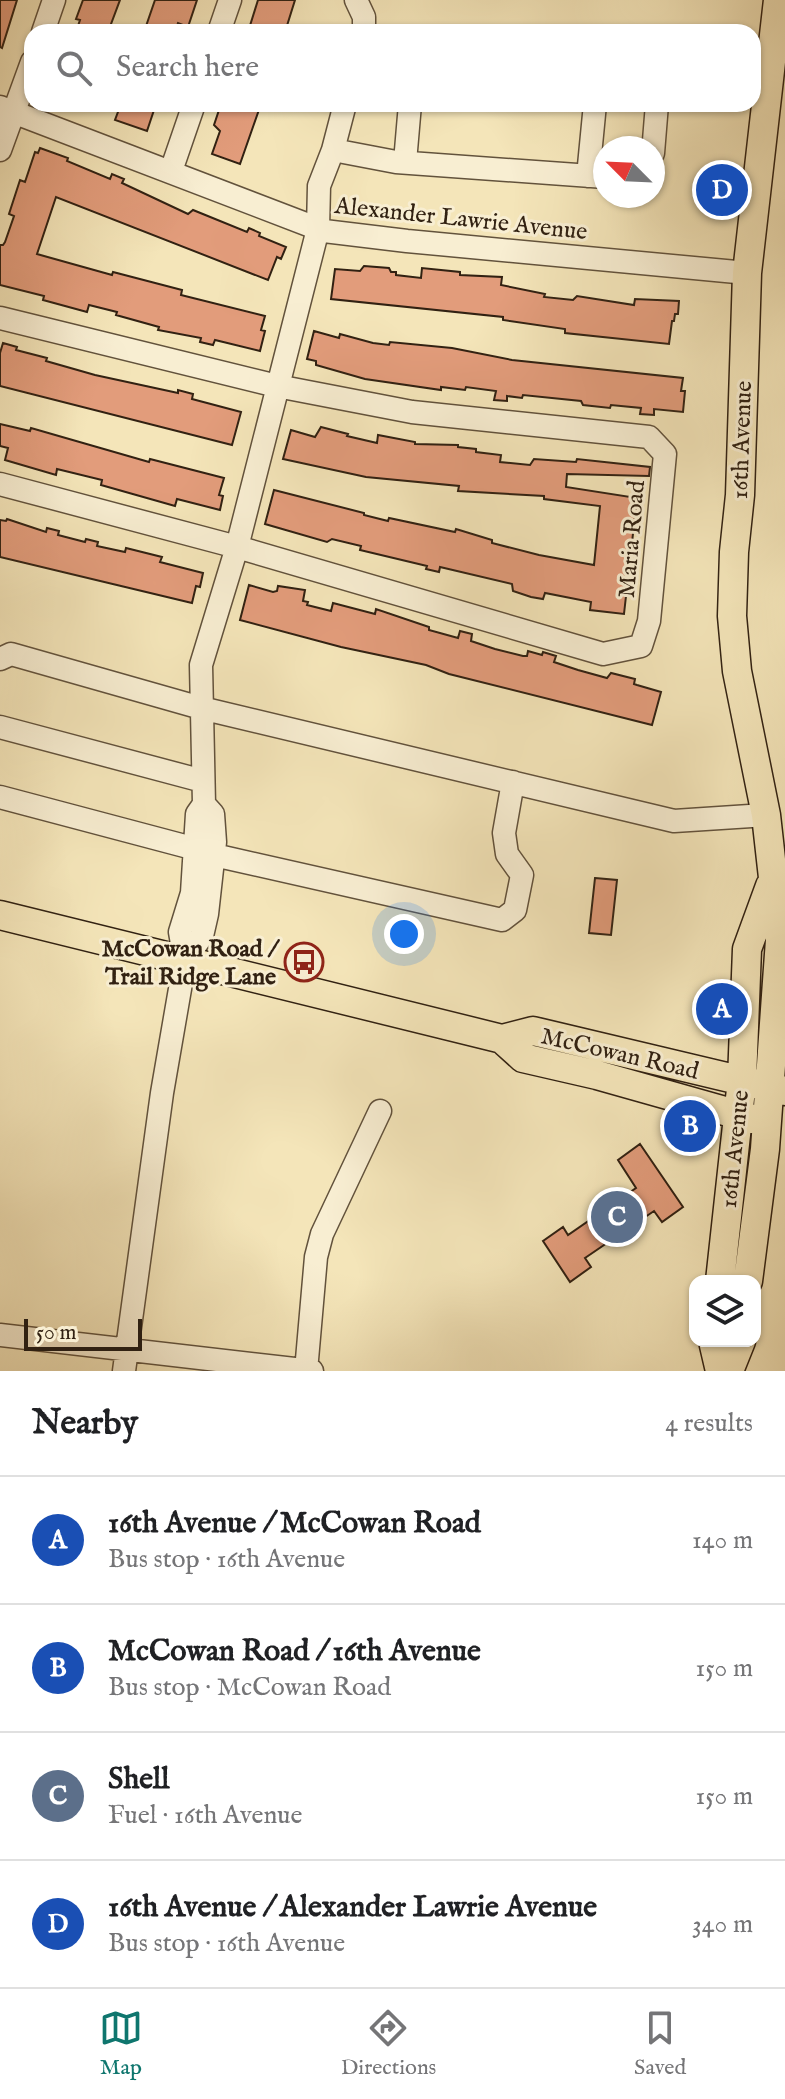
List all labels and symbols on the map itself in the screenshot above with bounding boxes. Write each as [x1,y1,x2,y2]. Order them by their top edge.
north arrow [593,136,665,208]
pin: D [696,160,748,220]
street label: Alexander Lawrie Avenue [332,191,589,248]
street label: 16th Avenue [725,380,760,500]
street label: Maria Road [612,479,653,599]
your location [384,914,424,954]
place label: McCowan Road / Trail Ridge Lane [102,934,281,993]
bus stop icon: McCowan Road / Trail Ridge Lane [283,941,325,983]
pin: A [696,979,748,1039]
street label: McCowan Road [538,1021,702,1088]
street label: 16th Avenue [714,1089,757,1210]
pin: B [664,1096,716,1156]
pin: C [591,1187,643,1247]
scale bar [24,1315,142,1351]

